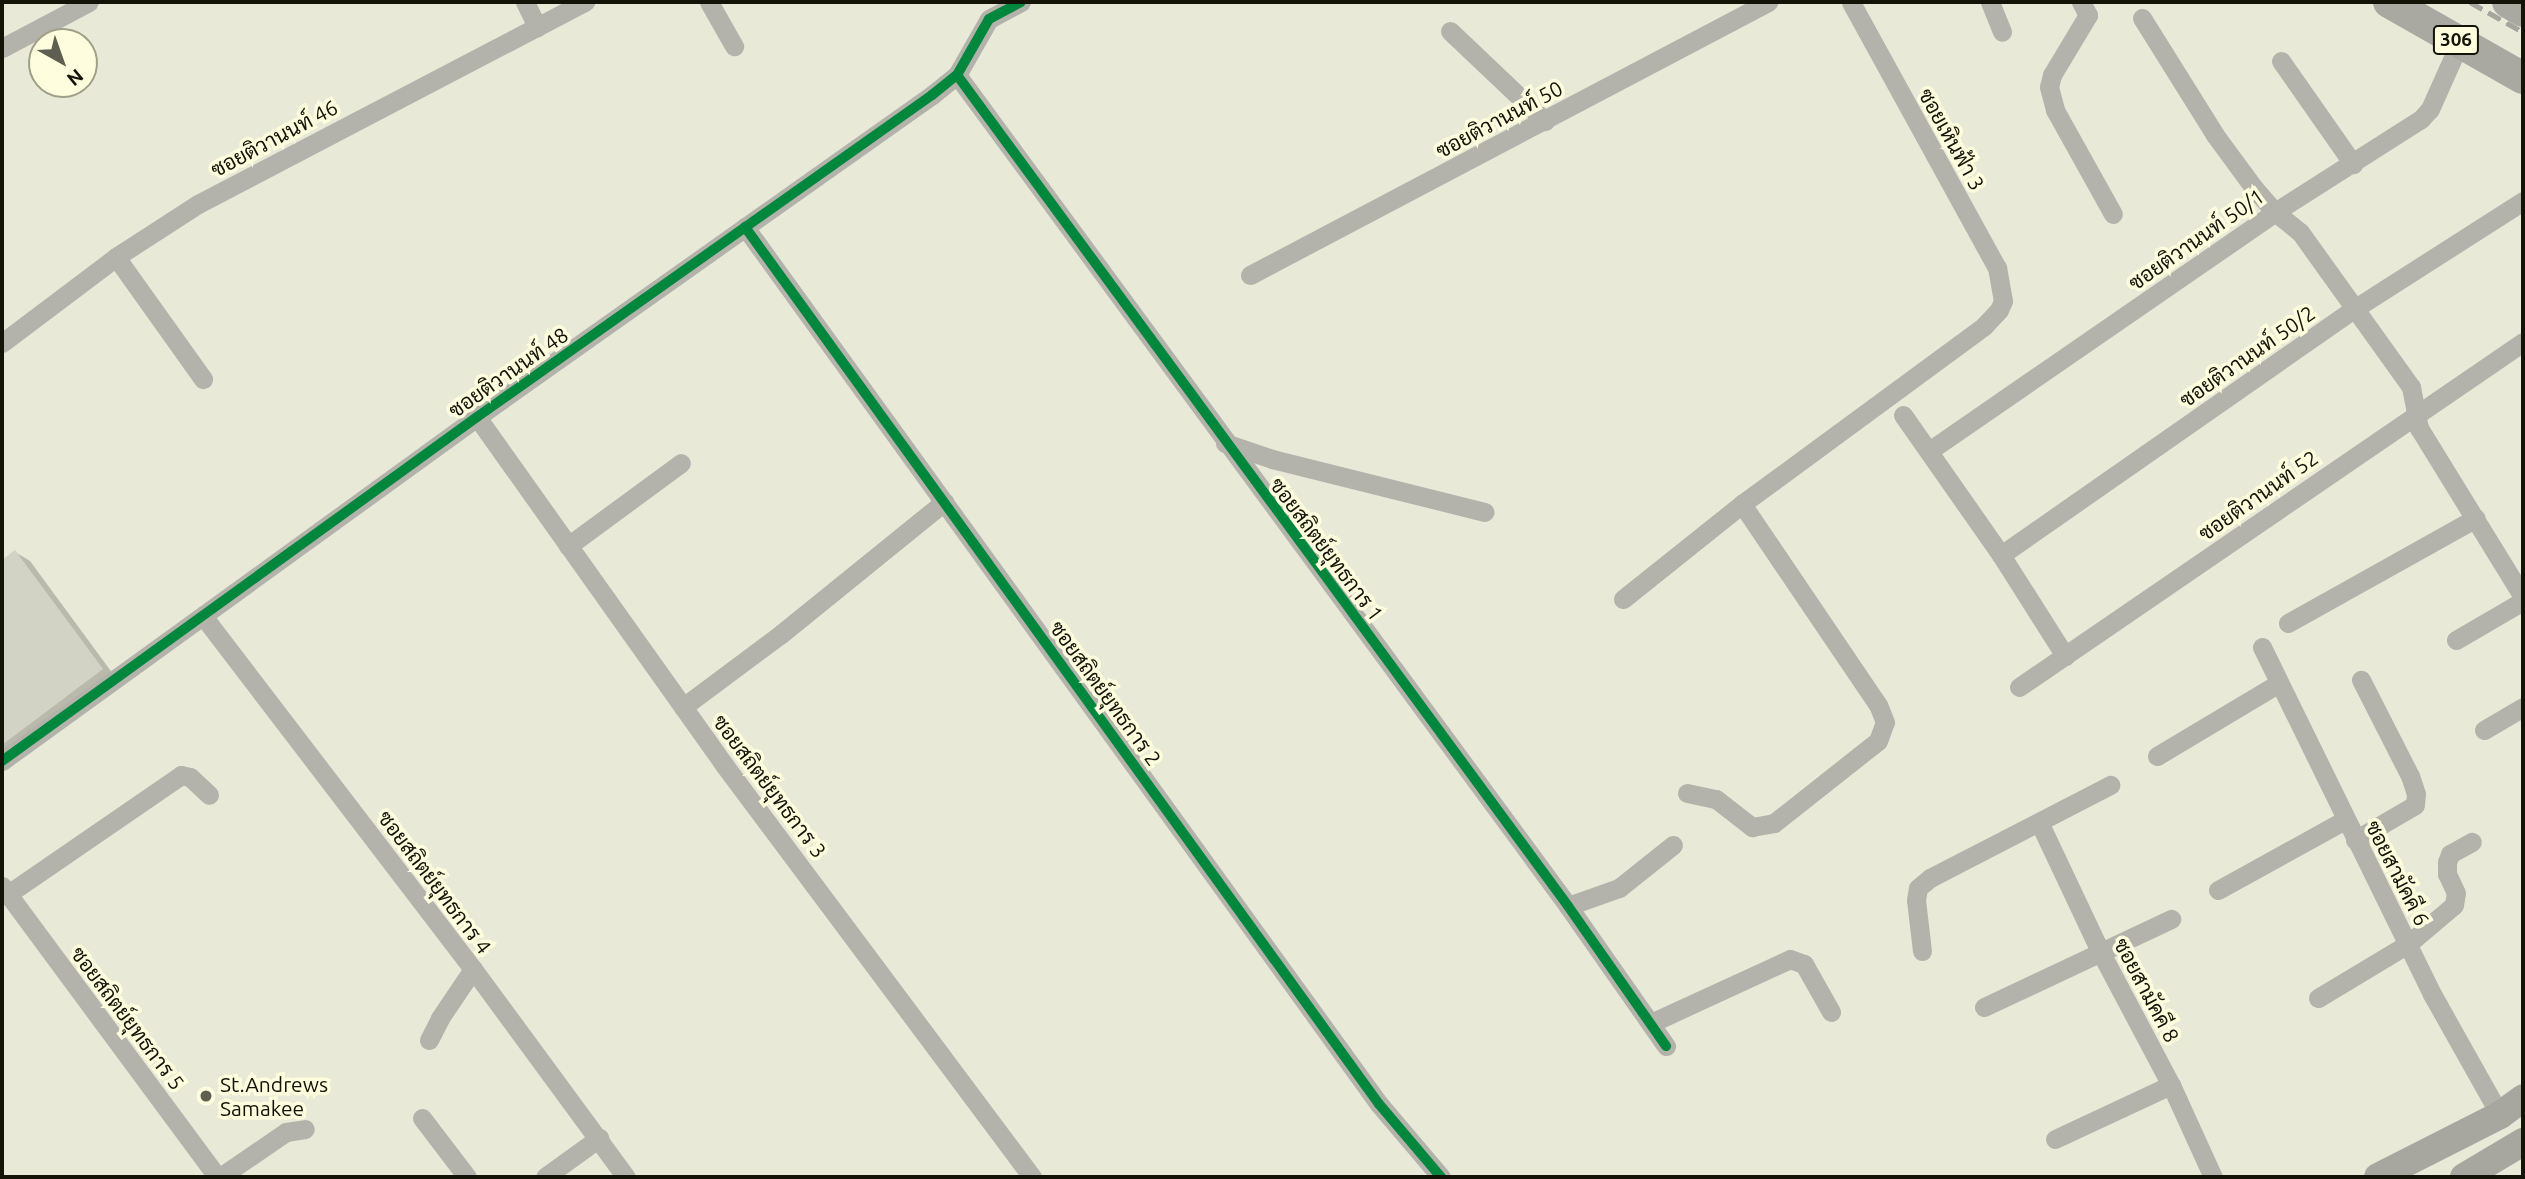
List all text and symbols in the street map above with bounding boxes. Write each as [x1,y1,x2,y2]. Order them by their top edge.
road number: 306 [2432,24,2480,56]
north arrow [28,28,98,98]
text: N [63,65,88,91]
street label: ซอยติวานนท์ 50 [1431,75,1567,163]
street label: ซอยเหินฟ้า 3 [1914,84,1990,194]
street label: ซอยติวานนท์ 46 [206,94,342,182]
street label: ซอยติวานนท์ 50/1 [2123,183,2269,295]
street label: ซอยติวานนท์ 50/2 [2174,300,2320,412]
street label: ซอยติวานนท์ 48 [443,322,573,422]
street label: ซอยติวานนท์ 52 [2193,445,2323,545]
street label: ซอยสถิตย์ยุทธการ 1 [1265,472,1389,626]
street label: ซอยสถิตย์ยุทธการ 2 [1045,616,1167,770]
street label: ซอยสถิตย์ยุทธการ 3 [708,709,832,863]
street label: ซอยสถิตย์ยุทธการ 4 [373,805,497,959]
street label: ซอยสามัคคี 6 [2361,816,2435,930]
street label: ซอยสามัคคี 8 [2109,934,2185,1046]
street label: ซอยสถิตย์ยุทธการ 5 [66,941,190,1095]
place label: St.Andrews Samakee [220,1071,328,1121]
marker: St.Andrews Samakee [198,1088,214,1104]

